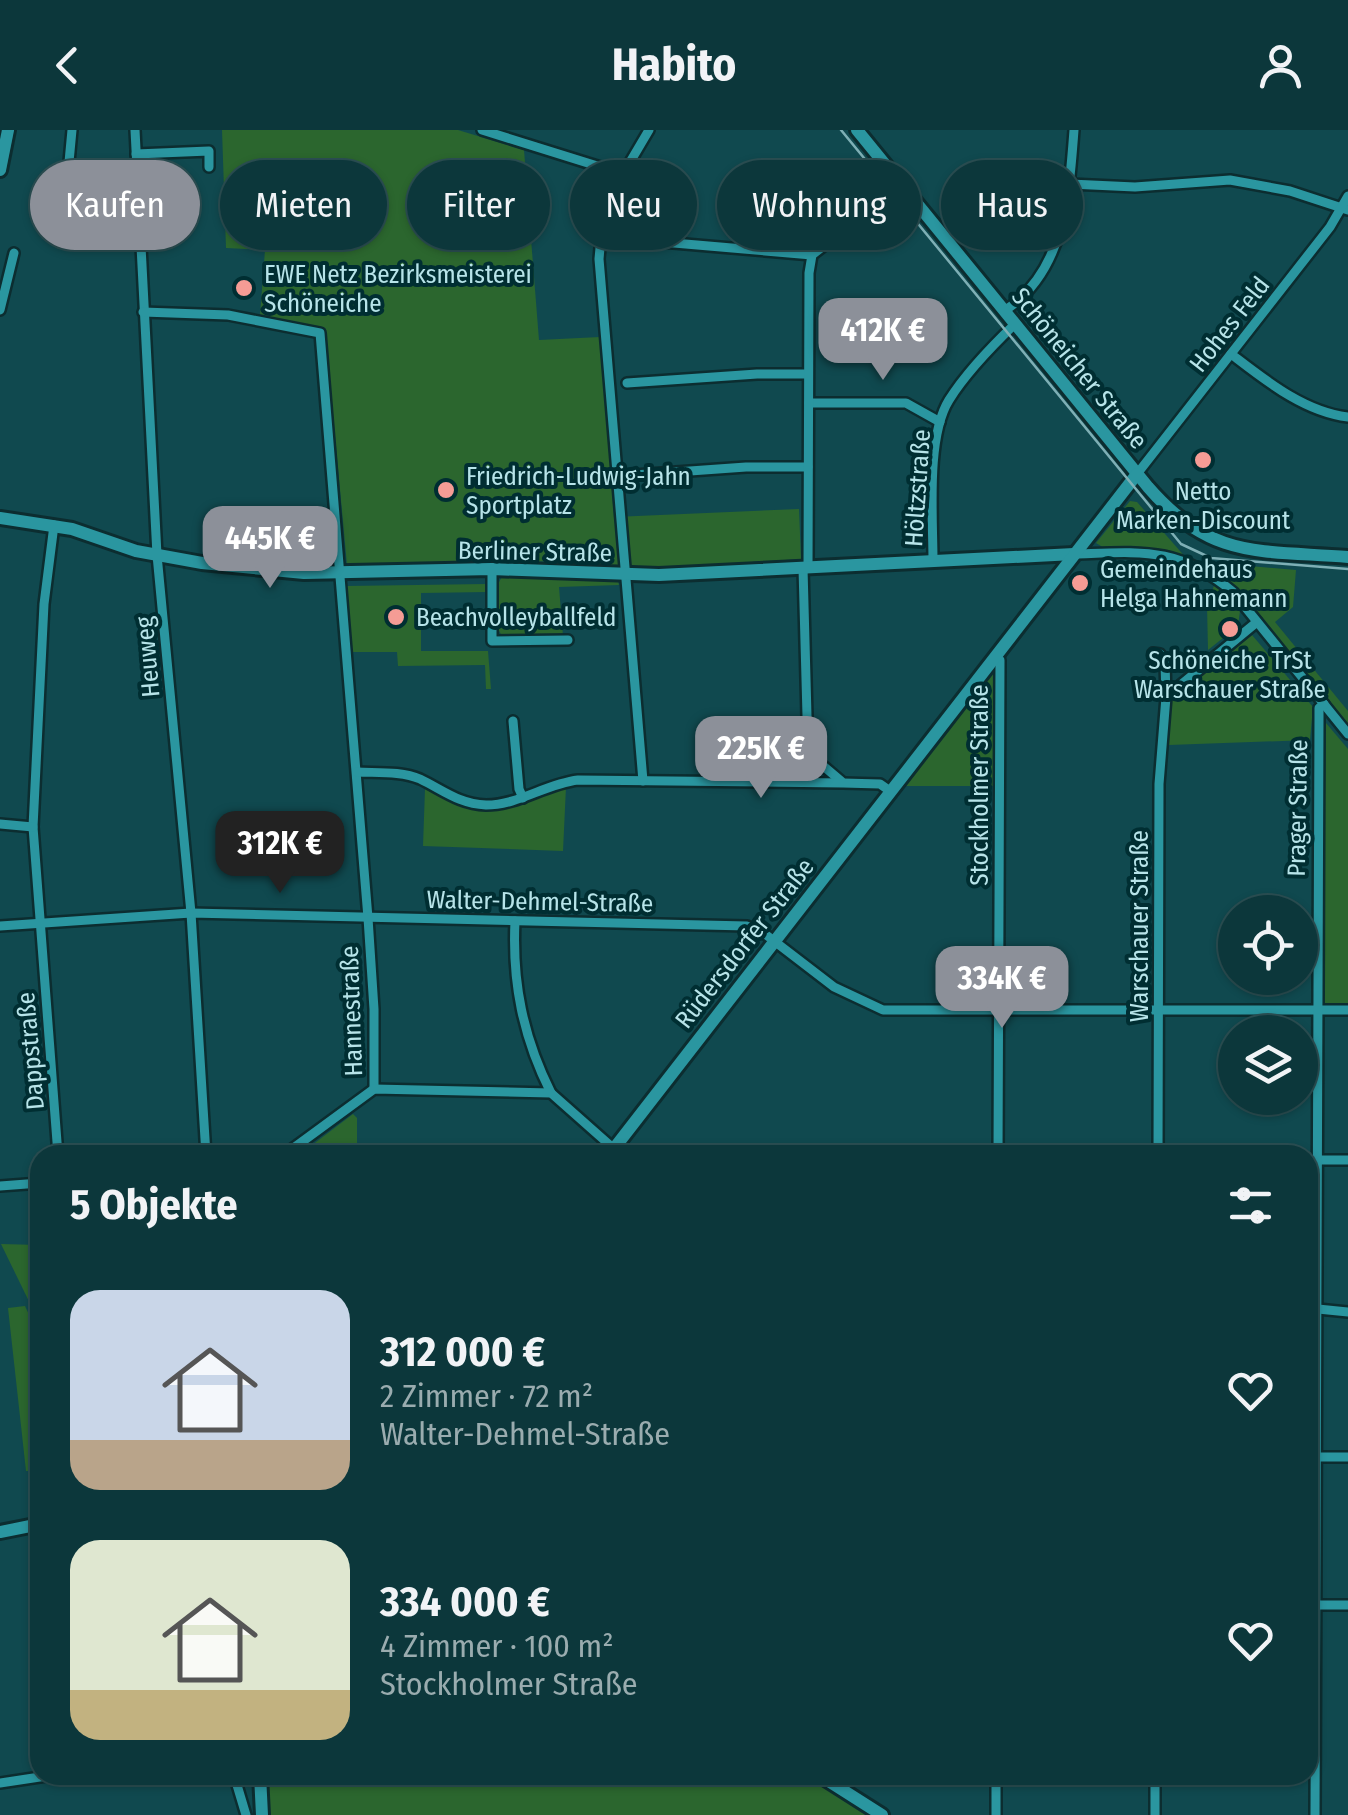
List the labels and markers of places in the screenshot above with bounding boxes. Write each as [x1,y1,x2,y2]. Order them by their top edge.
place label: EWE Netz Bezirksmeisterei Schöneiche [264,260,532,319]
marker: EWE Netz Bezirksmeisterei Schöneiche [233,277,255,299]
pin: 412K € [802,298,964,383]
marker: Netto Marken-Discount [1192,449,1214,471]
place label: Friedrich-Ludwig-Jahn Sportplatz [466,462,691,521]
place label: Netto Marken-Discount [1116,477,1291,536]
marker: Friedrich-Ludwig-Jahn Sportplatz [435,479,457,501]
pin: 445K € [189,506,351,591]
place label: Gemeindehaus Helga Hahnemann [1100,555,1287,614]
marker: Gemeindehaus Helga Hahnemann [1069,572,1091,594]
place label: Beachvolleyballfeld [416,603,616,633]
marker: Beachvolleyballfeld [385,606,407,628]
marker: Schöneiche TrSt Warschauer Straße [1219,618,1241,640]
place label: Schöneiche TrSt Warschauer Straße [1134,646,1326,705]
pin: 225K € [680,716,842,801]
pin: 312K € [199,811,361,896]
pin: 334K € [921,946,1083,1031]

